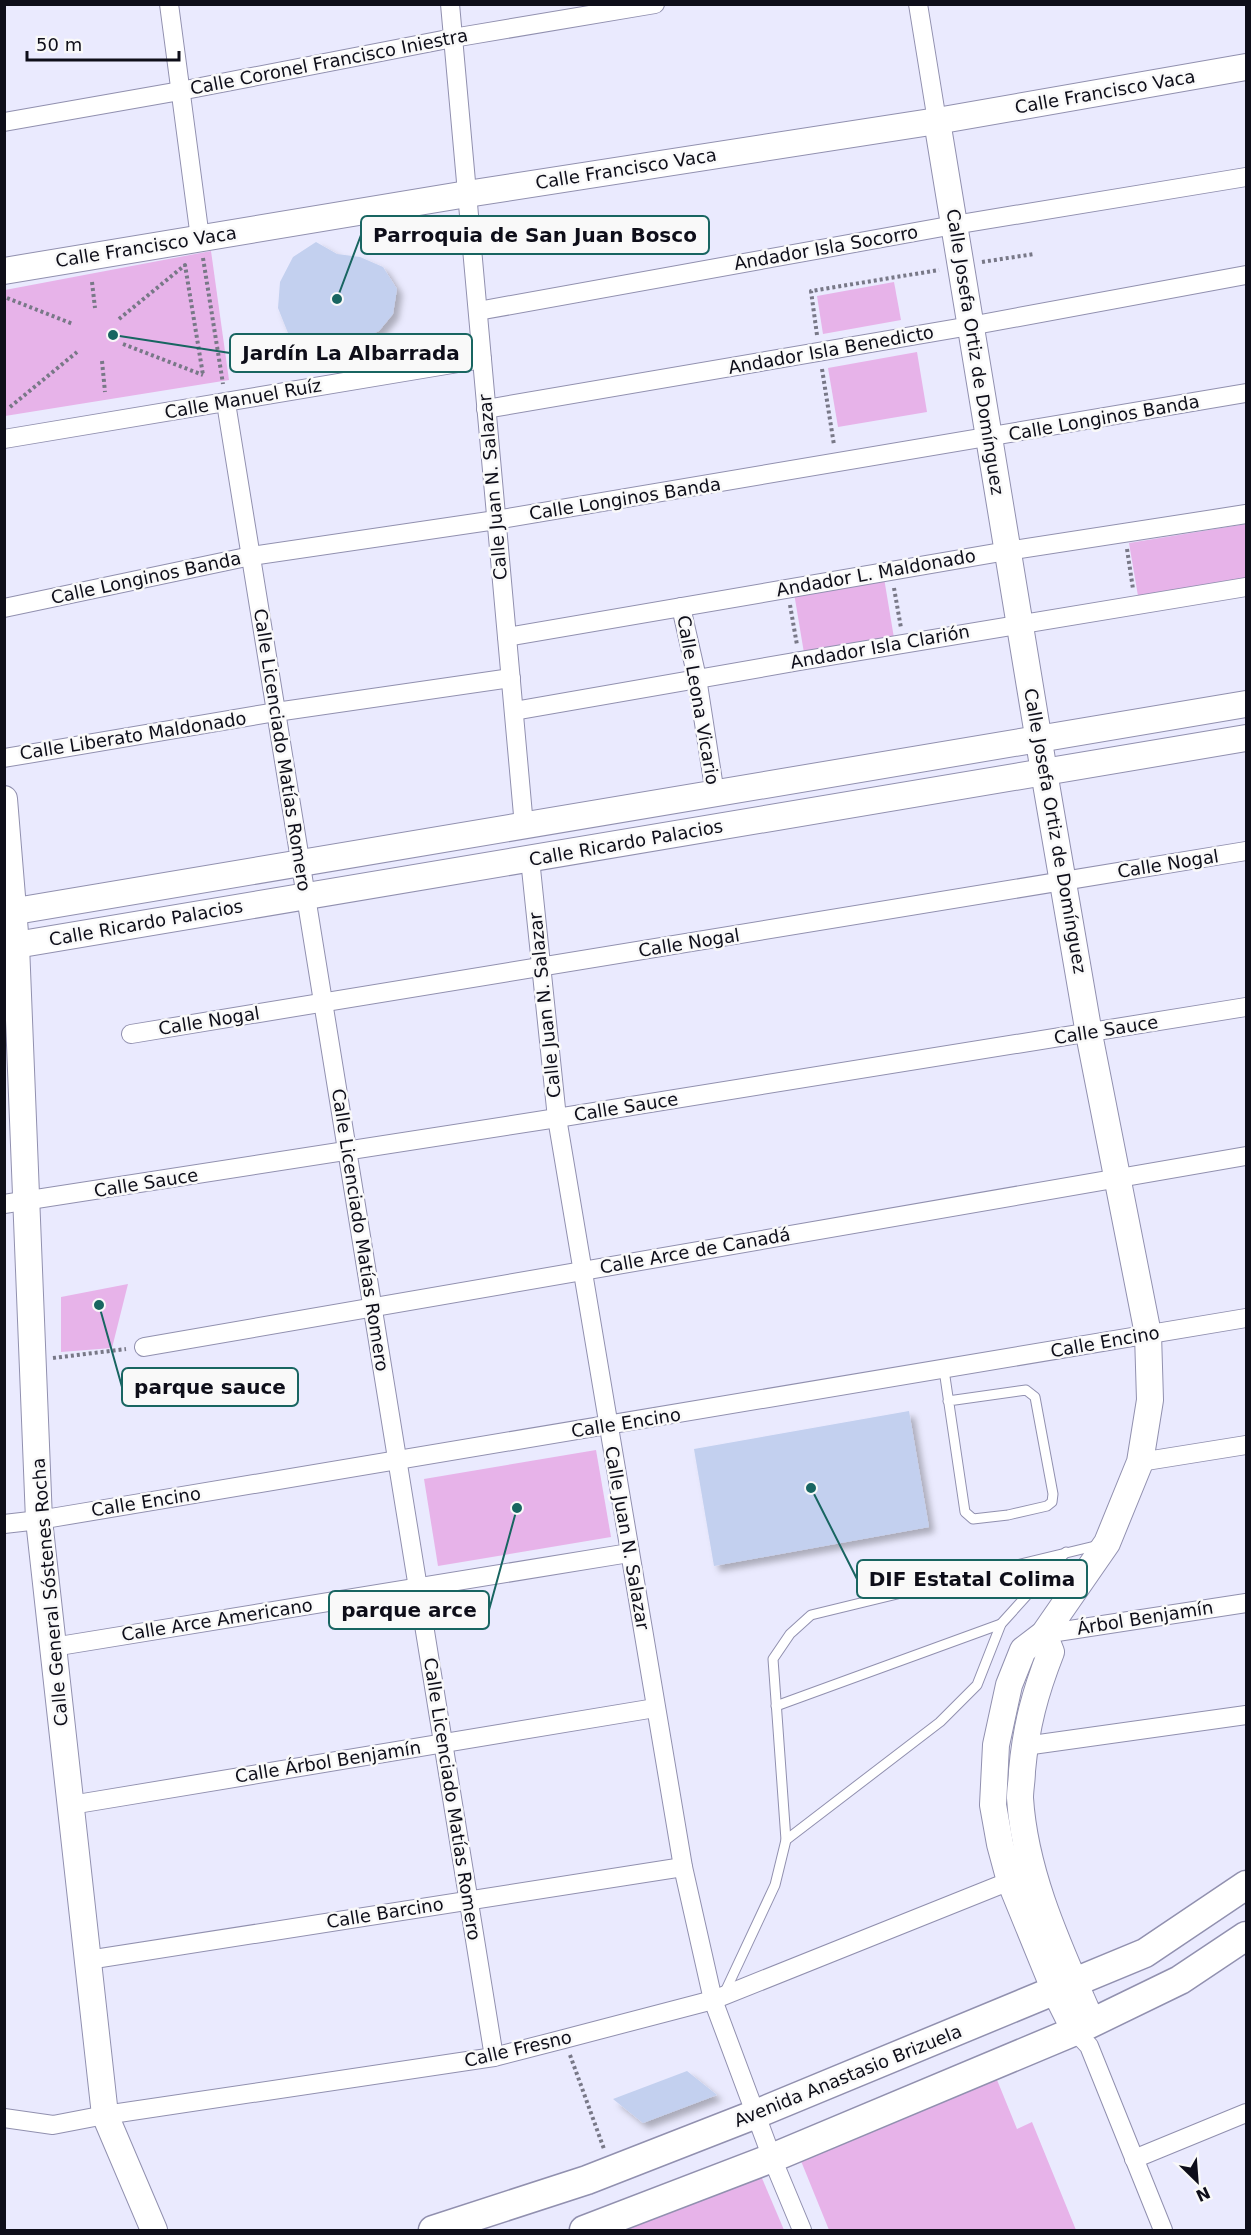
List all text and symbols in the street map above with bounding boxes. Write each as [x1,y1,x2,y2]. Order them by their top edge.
scale bar [27,24,178,62]
street label: Calle Coronel Francisco Iniestra [188,24,470,99]
text: 50 m [36,34,82,55]
street label: Calle Francisco Vaca [1013,65,1197,118]
street label: Calle Francisco Vaca [534,144,718,193]
street label: Calle Josefa Ortiz de Domínguez [942,207,1009,497]
callout: Parroquia de San Juan Bosco [361,216,709,254]
street label: Andador Isla Socorro [732,221,920,274]
street label: Calle Francisco Vaca [54,222,238,271]
text: Parroquia de San Juan Bosco [373,223,697,247]
street label: Andador Isla Benedicto [726,321,935,378]
callout: Jardín La Albarrada [230,334,472,372]
text: Jardín La Albarrada [240,341,460,365]
street label: Calle Manuel Ruíz [163,374,323,423]
street label: Calle Longinos Banda [1007,390,1201,445]
street label: Calle Juan N. Salazar [474,393,511,581]
street label: Calle Longinos Banda [528,473,722,524]
street label: Andador L. Maldonado [775,545,977,600]
street label: Calle Longinos Banda [49,547,243,608]
street label: Calle Licenciado Matías Romero [250,607,315,893]
street label: Calle Leona Vicario [673,614,724,786]
street label: Andador Isla Clarión [789,620,971,673]
street label: Calle Josefa Ortiz de Domínguez [1020,687,1091,975]
street label: Calle Liberato Maldonado [18,707,248,764]
street label: Calle Ricardo Palacios [527,815,724,870]
street label: Calle Nogal [1116,845,1220,882]
street label: Calle Ricardo Palacios [47,895,244,950]
street label: Calle Juan N. Salazar [524,911,565,1099]
street label: Calle Nogal [637,924,741,961]
street label: Calle Nogal [157,1002,261,1039]
street label: Calle Sauce [1052,1011,1160,1048]
street label: Calle Licenciado Matías Romero [328,1087,393,1373]
street label: Calle Sauce [572,1088,680,1125]
street label: Calle Sauce [92,1164,200,1201]
street label: Calle Arce de Canadá [598,1223,792,1278]
street label: Calle Encino [1049,1322,1161,1361]
callout: parque sauce [122,1368,298,1406]
text: parque sauce [134,1375,286,1399]
street label: Calle Encino [570,1403,682,1442]
street label: Calle Juan N. Salazar [601,1444,654,1632]
street label: Calle General Sóstenes Rocha [27,1457,72,1727]
street label: Calle Encino [90,1482,202,1521]
callout: DIF Estatal Colima [857,1560,1087,1598]
text: DIF Estatal Colima [869,1567,1075,1591]
callout: parque arce [329,1591,489,1629]
street label: Calle Arce Americano [120,1594,314,1645]
street label: Árbol Benjamín [1075,1596,1215,1639]
text: parque arce [341,1598,477,1622]
street label: Calle Licenciado Matías Romero [420,1656,485,1942]
street label: Calle Árbol Benjamín [233,1736,422,1787]
street label: Calle Barcino [325,1893,445,1932]
street label: Avenida Anastasio Brizuela [731,2020,965,2131]
street label: Calle Fresno [462,2026,574,2071]
north arrow [1167,2151,1227,2211]
text: N [1193,2183,1213,2206]

